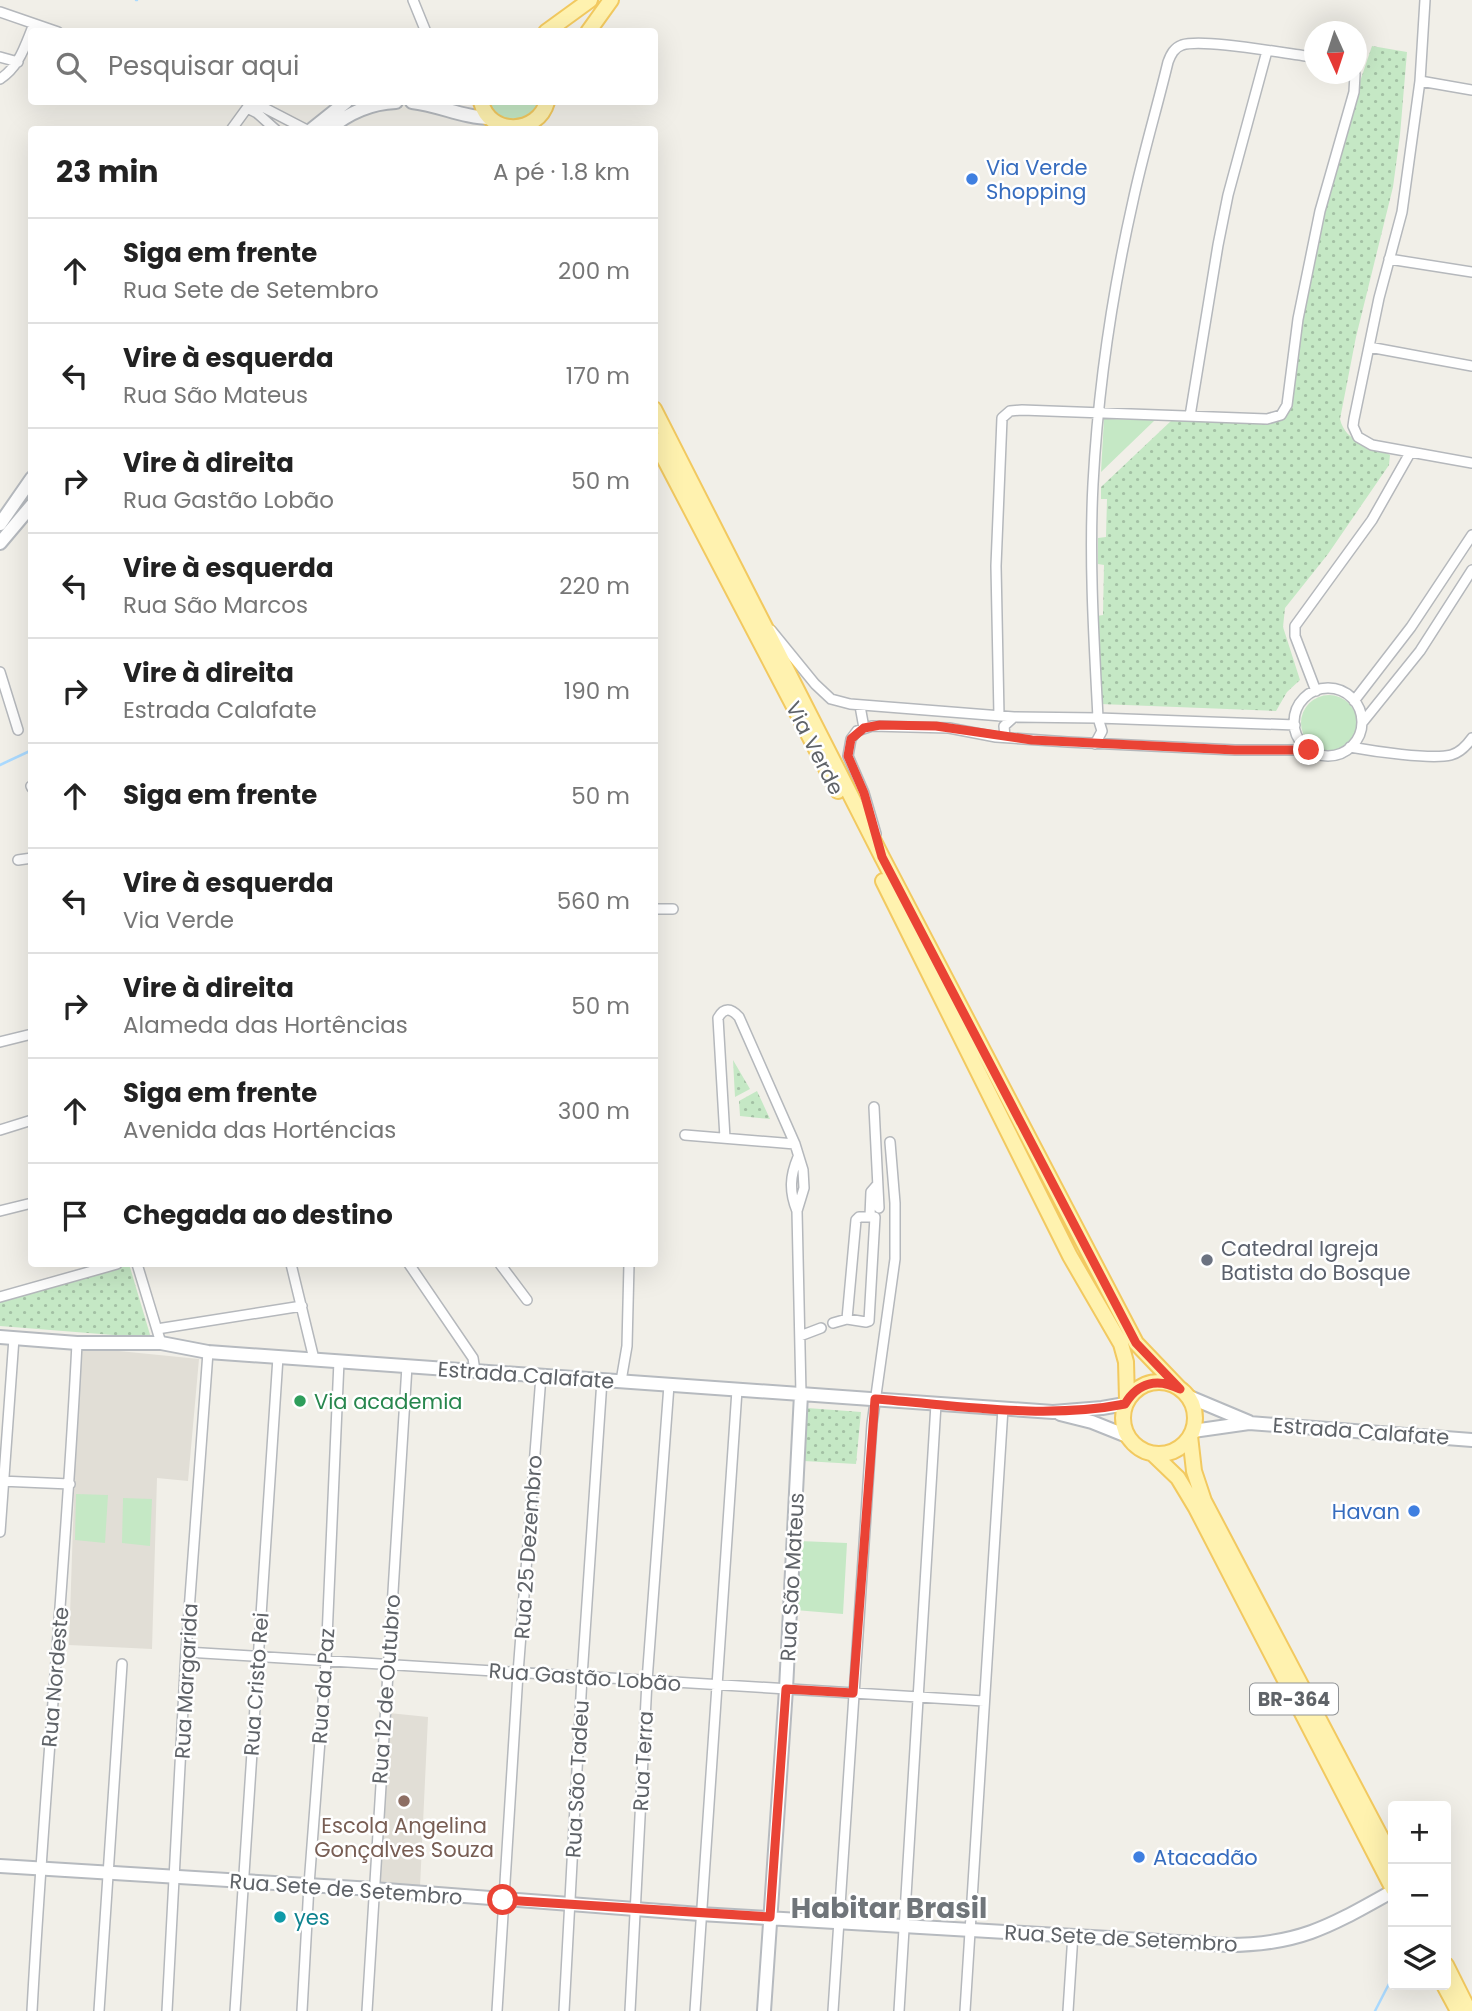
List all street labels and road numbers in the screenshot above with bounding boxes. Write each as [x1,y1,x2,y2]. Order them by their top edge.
street label: Via Verde [779,696,851,800]
street label: Estrada Calafate [437,1354,615,1396]
street label: Estrada Calafate [1272,1410,1450,1452]
street label: Rua 25 Dezembro [507,1454,549,1640]
street label: Rua São Mateus [773,1492,811,1662]
street label: Rua 12 de Outubro [365,1593,407,1785]
street label: Rua Margarida [167,1602,205,1760]
street label: Rua Nordeste [34,1606,76,1748]
street label: Rua Cristo Rei [237,1611,275,1757]
street label: Rua da Paz [304,1627,342,1745]
street label: Rua Gastão Lobão [488,1656,682,1698]
road number: BR-364 [1250,1684,1338,1714]
street label: Rua São Tadeu [558,1699,596,1859]
street label: Rua Terra [626,1710,660,1812]
street label: Rua Sete de Setembro [228,1866,464,1912]
street label: Rua Sete de Setembro [1004,1917,1238,1959]

